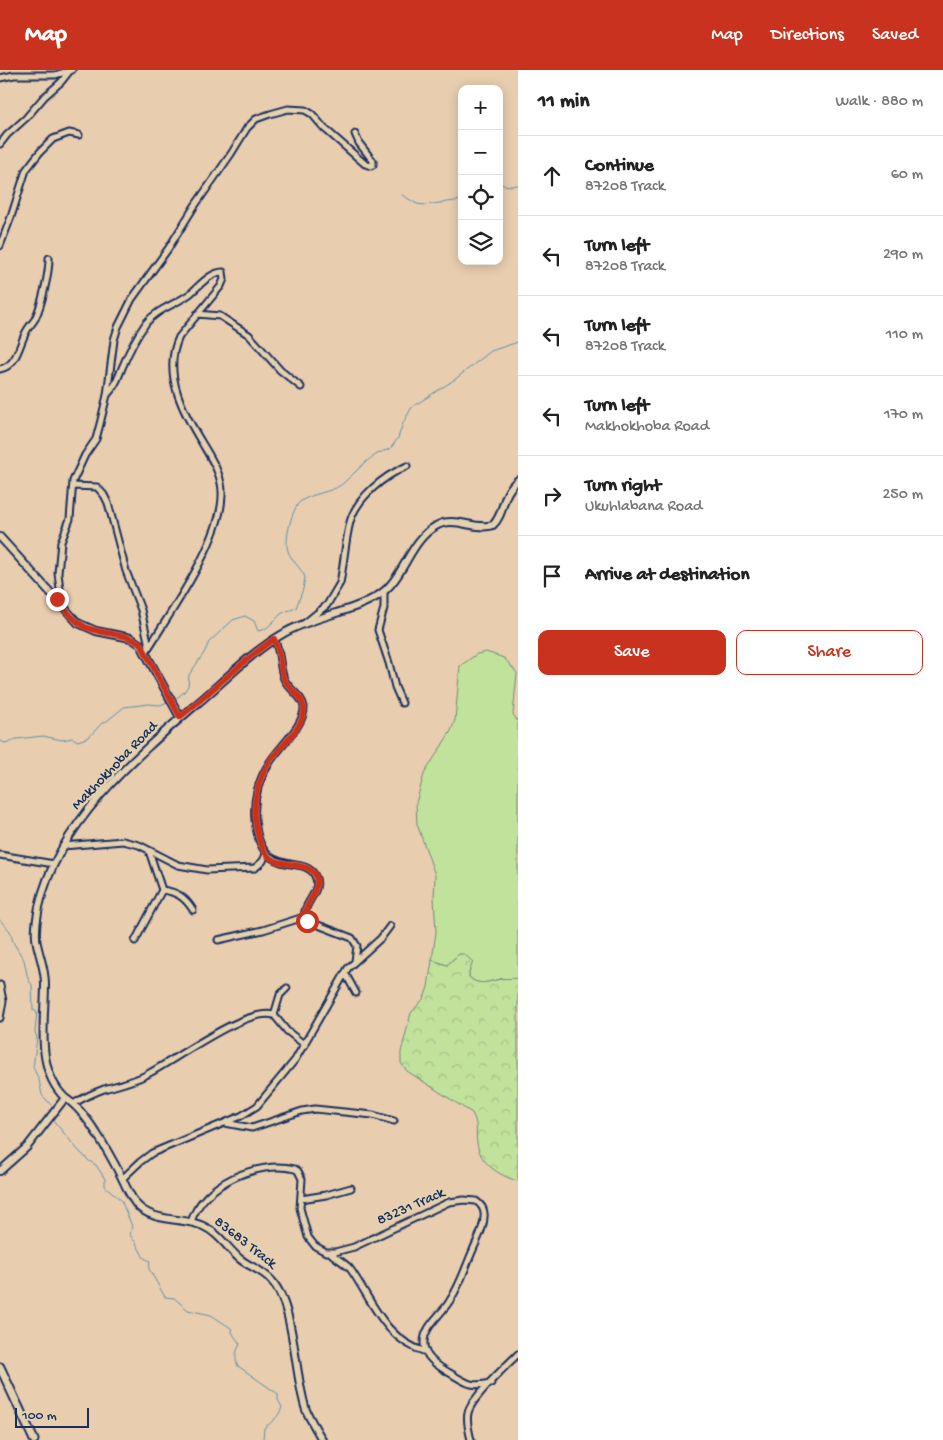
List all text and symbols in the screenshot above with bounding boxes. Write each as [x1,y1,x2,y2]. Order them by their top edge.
text: Map [25,21,67,50]
text: Map [711,25,743,46]
text: Directions [771,25,844,46]
text: Saved [872,25,918,46]
map controls [458,85,503,265]
button: + [458,85,503,130]
text: 11 min [538,90,589,115]
text: Walk · 880 m [835,93,923,112]
button: − [458,130,503,175]
text: Continue [585,155,654,178]
icon: ahead [538,162,566,190]
text: 60 m [891,166,923,185]
button: locate [458,175,503,220]
text: 87208 Track [585,178,665,197]
button: layers [458,220,503,265]
text: Turn left [585,235,649,258]
icon: left [538,242,566,270]
text: 290 m [883,246,923,265]
text: 87208 Track [585,258,665,277]
text: Turn left [585,315,649,338]
icon: left [538,322,566,350]
text: 110 m [886,326,923,345]
text: 87208 Track [585,338,665,357]
text: Turn left [585,395,649,418]
icon: left [538,402,566,430]
text: 170 m [884,406,923,425]
text: Makhokhoba Road [585,418,709,437]
text: Turn right [585,475,661,498]
icon: right [538,482,566,510]
text: 250 m [883,486,923,505]
text: Ukuhlabana Road [585,498,702,517]
icon: arrive [538,562,566,590]
text: Arrive at destination [585,564,749,587]
route end [46,588,69,611]
button: Save [538,630,726,675]
button: Share [736,630,923,675]
street label: Makhokhoba Road [68,717,163,814]
route start [296,910,319,933]
street label: 83231 Track [374,1184,449,1230]
street label: 83683 Track [210,1213,281,1274]
scale bar [15,1405,89,1428]
text: 100 m [22,1408,57,1425]

